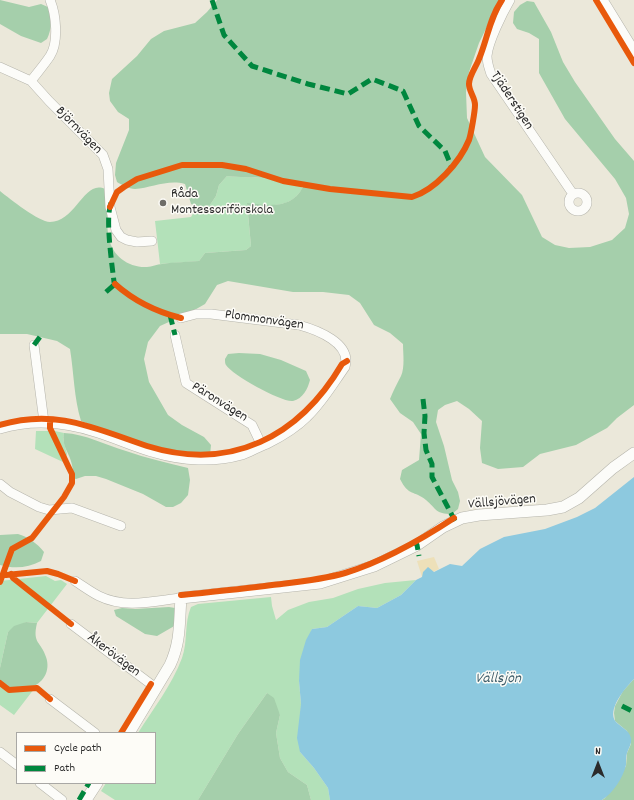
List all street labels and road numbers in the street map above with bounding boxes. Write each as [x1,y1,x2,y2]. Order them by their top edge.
street label: Tjäderstigen [486,69,536,133]
street label: Björnvägen [51,104,105,158]
street label: Plommonvägen [223,307,305,335]
street label: Päronvägen [188,379,250,427]
street label: Vällsjövägen [468,492,536,514]
street label: Åkerövägen [83,631,143,681]

